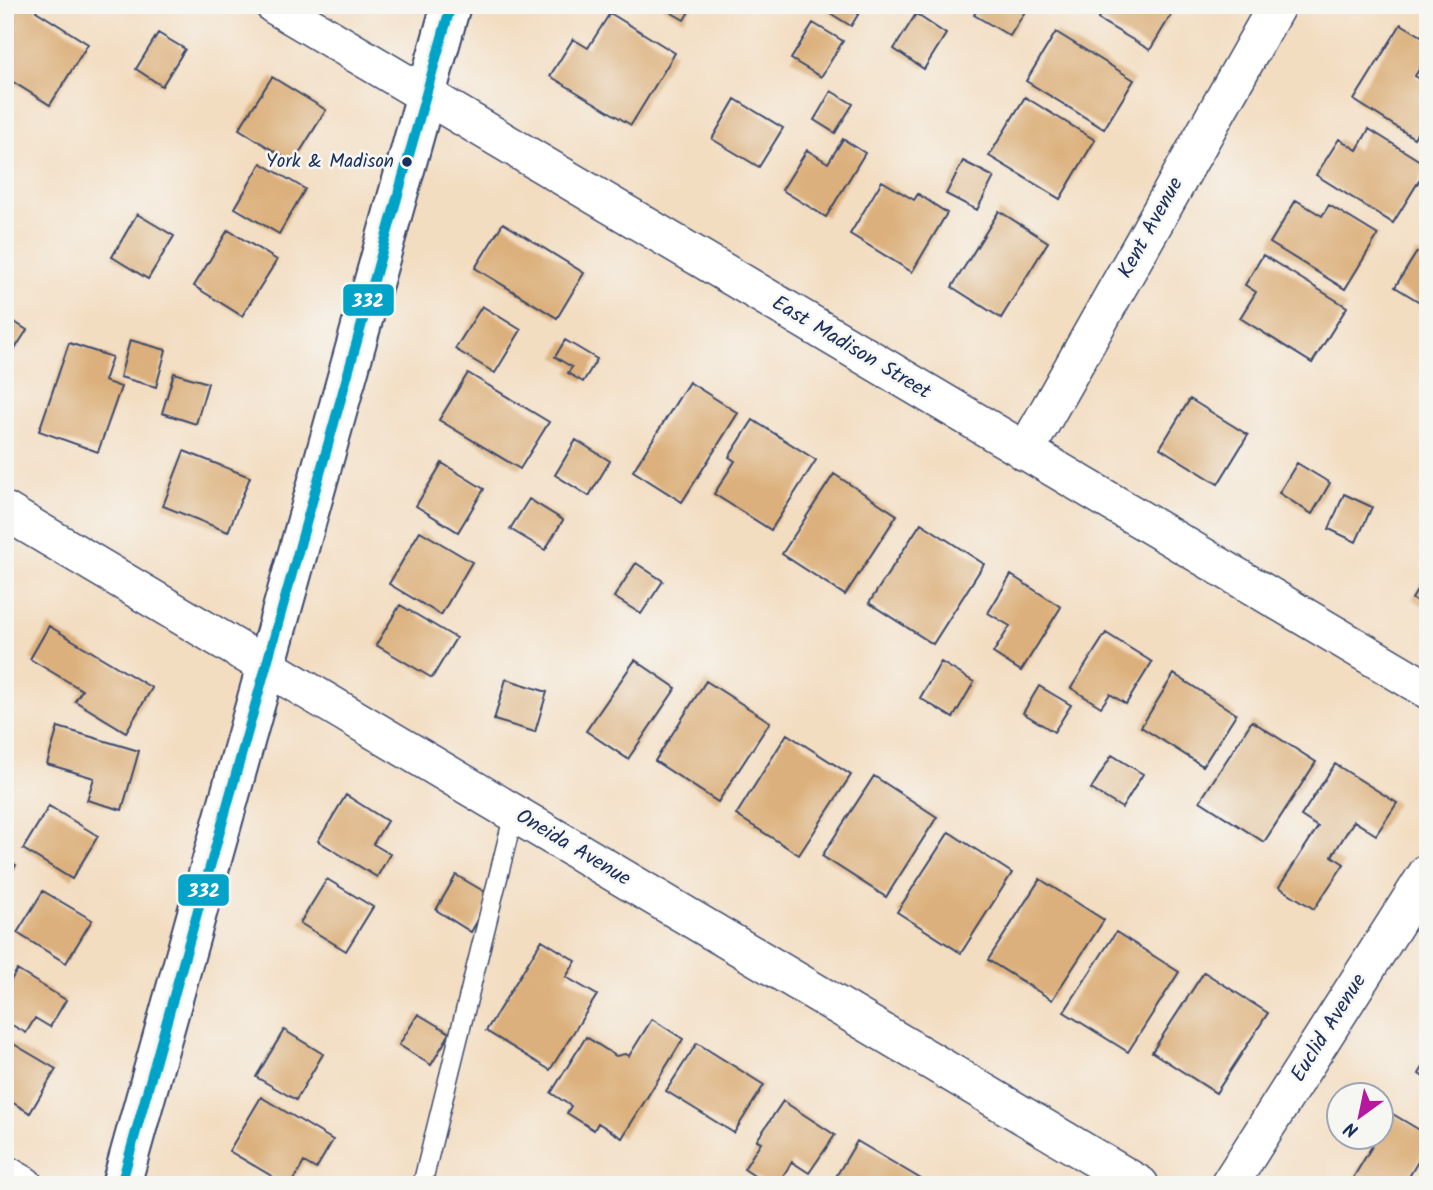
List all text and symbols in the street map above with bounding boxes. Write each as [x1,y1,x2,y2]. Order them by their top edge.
place label: York & Madison [266,147,394,177]
marker: York & Madison [400,155,414,169]
street label: Kent Avenue [1110,171,1193,285]
line badge: 332 [342,283,395,317]
text: 332 [351,287,384,317]
street label: East Madison Street [765,287,938,409]
street label: Oneida Avenue [509,801,637,896]
line badge: 332 [177,873,230,907]
text: 332 [187,877,220,907]
street label: Euclid Avenue [1283,967,1376,1089]
north arrow [1324,1082,1394,1152]
text: N [1339,1113,1365,1144]

